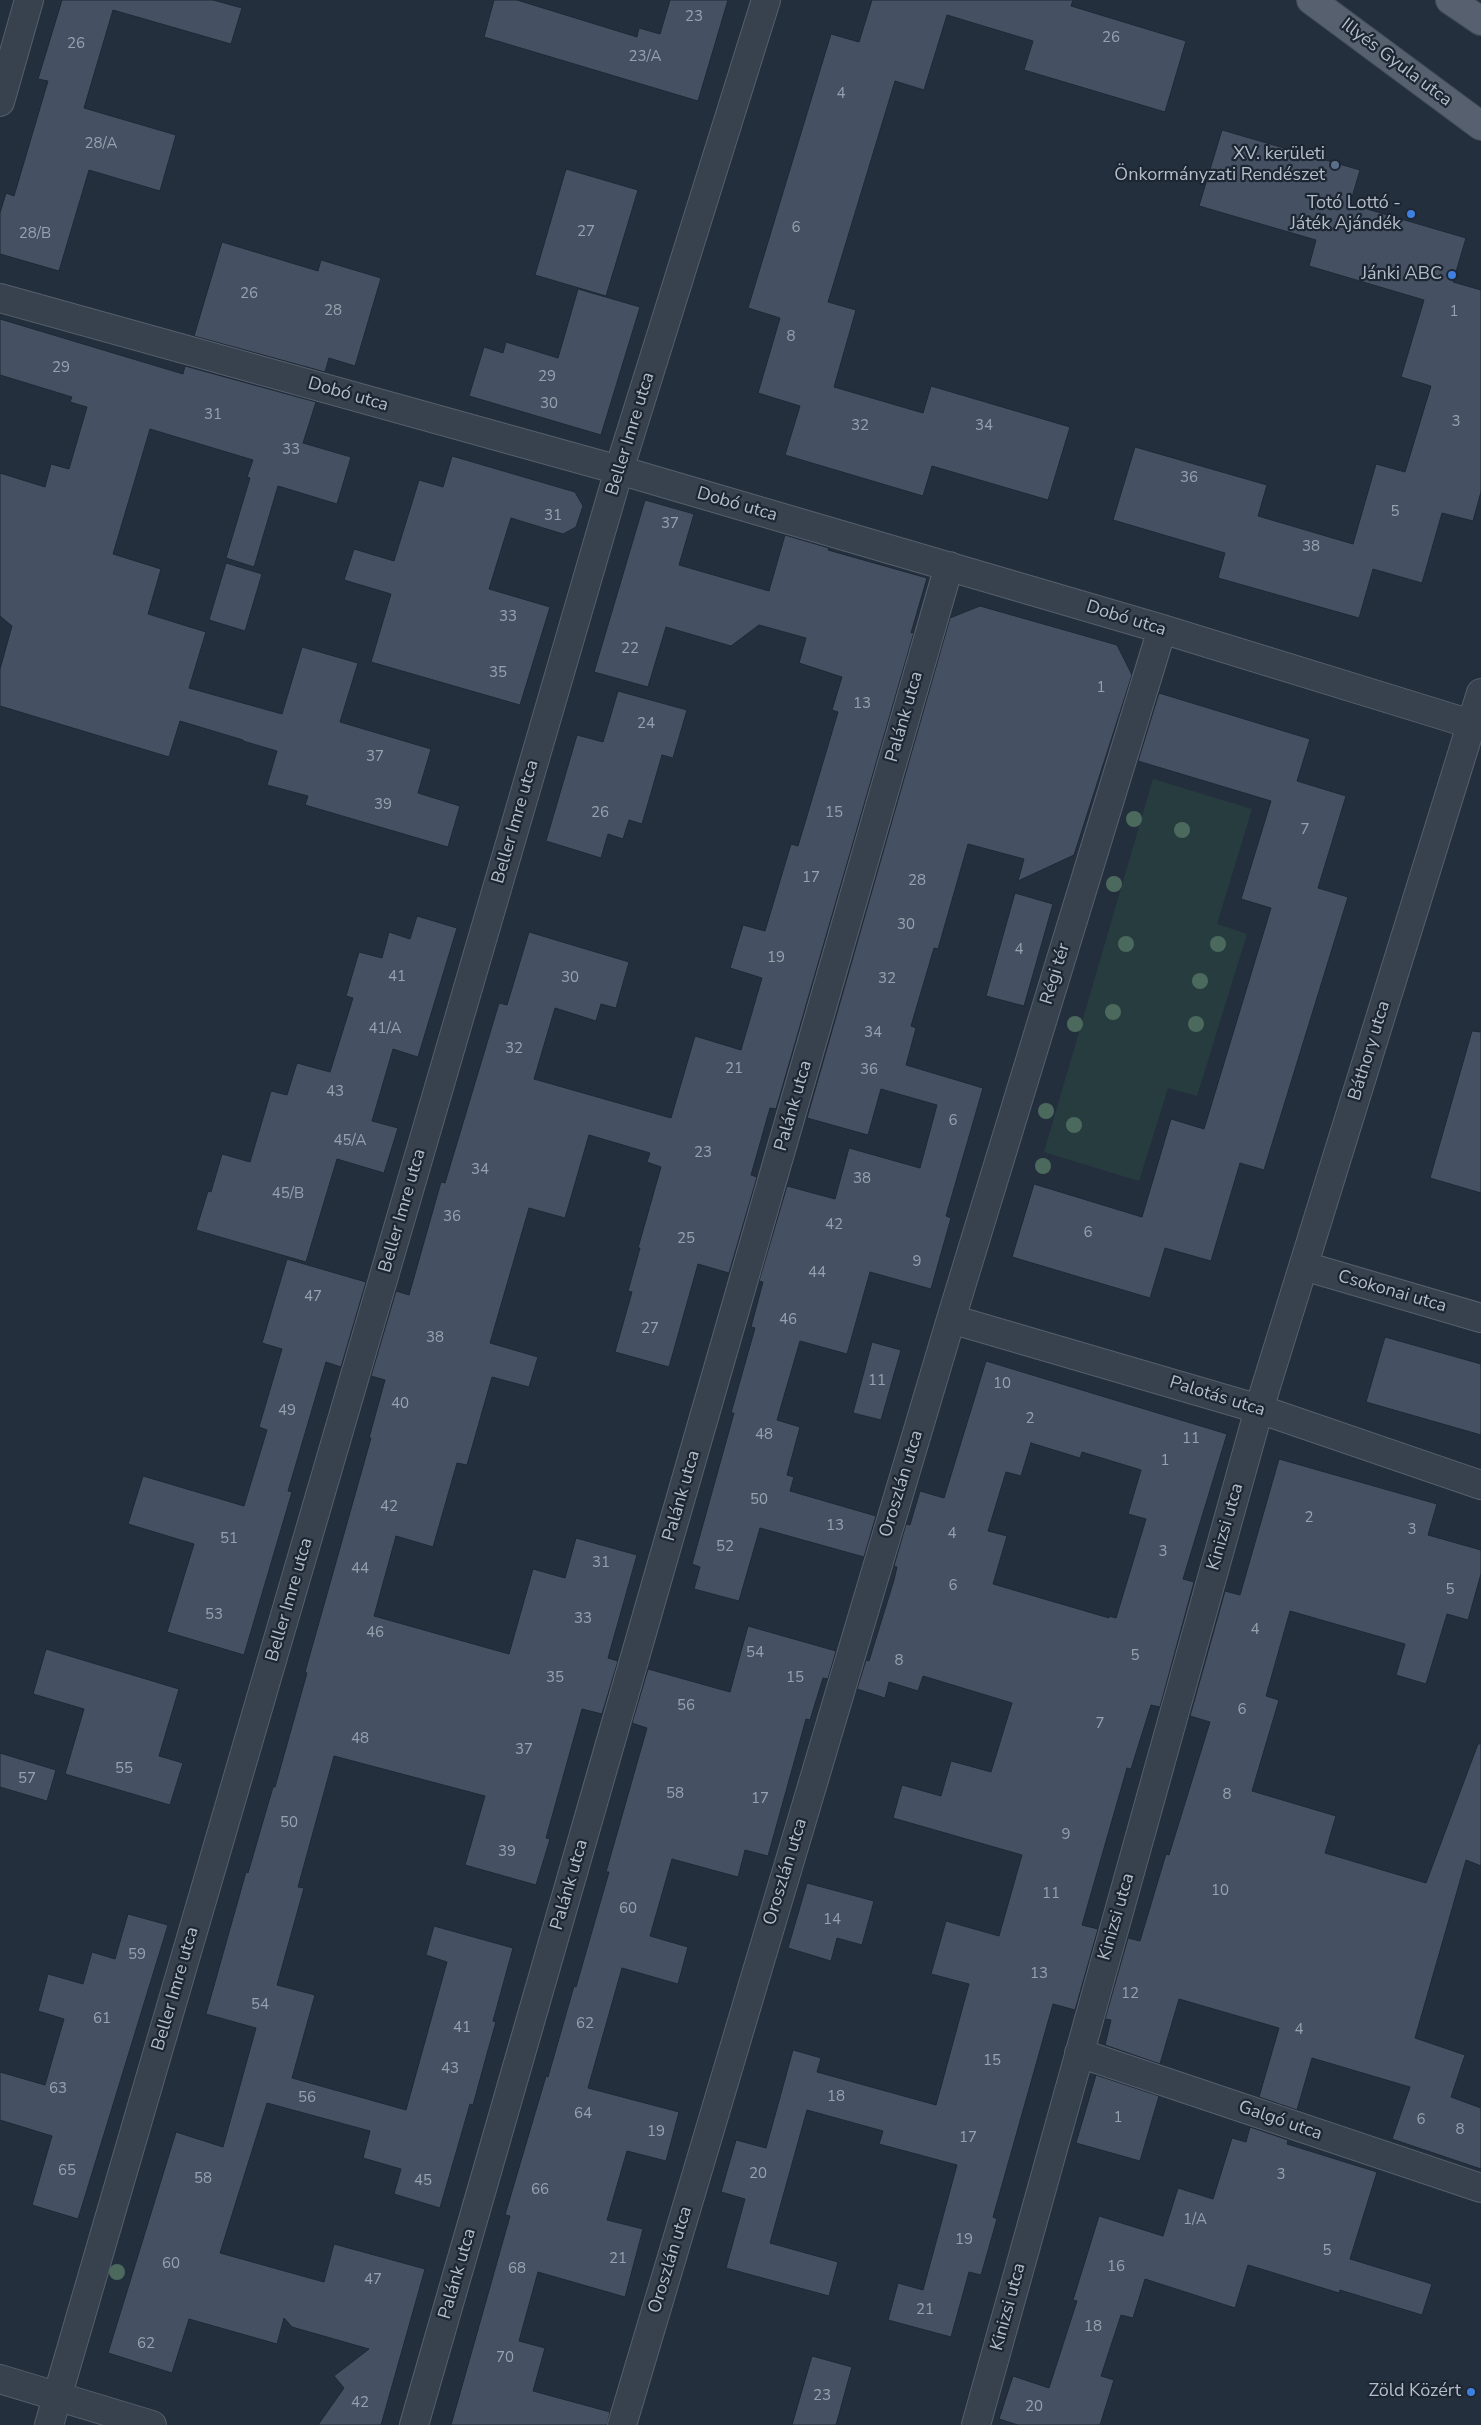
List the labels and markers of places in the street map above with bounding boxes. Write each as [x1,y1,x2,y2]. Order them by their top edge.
place label: XV. kerületi Önkormányzati Rendészet [1114,144,1325,186]
marker: XV. kerületi Önkormányzati Rendészet [1329,159,1341,171]
place label: Totó Lottó - Játék Ajándék [1290,193,1401,235]
marker: Totó Lottó - Játék Ajándék [1405,208,1417,220]
place label: Jánki ABC [1361,264,1442,286]
marker: Jánki ABC [1446,269,1458,281]
place label: Zöld Közért [1368,2381,1461,2403]
marker: Zöld Közért [1465,2386,1477,2398]

